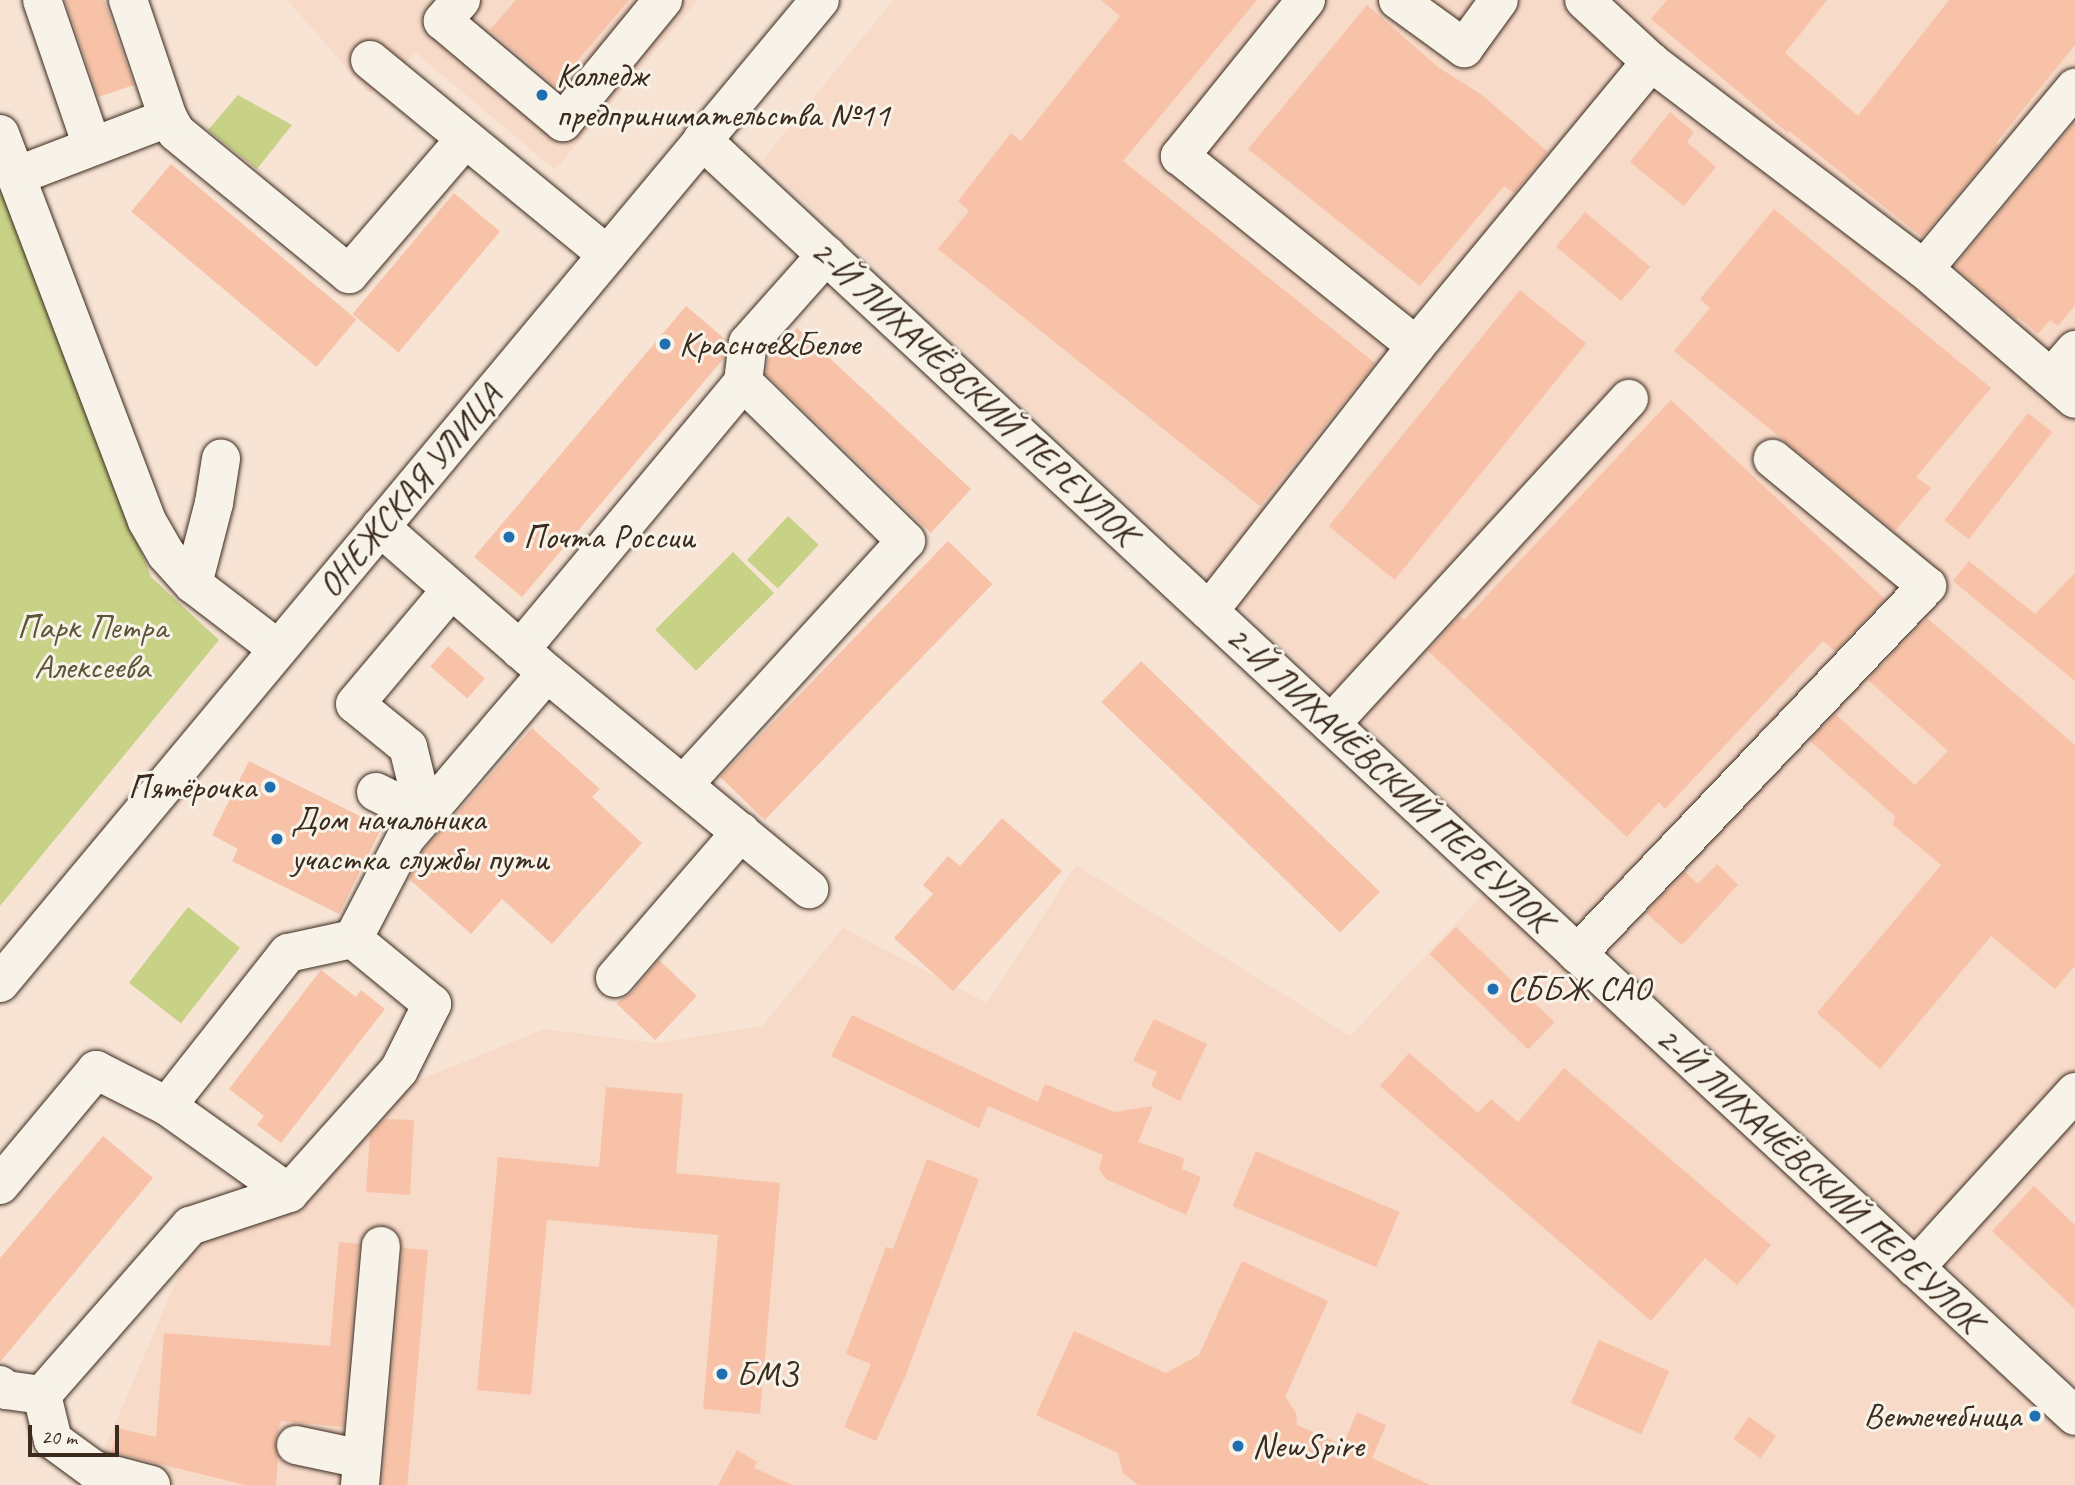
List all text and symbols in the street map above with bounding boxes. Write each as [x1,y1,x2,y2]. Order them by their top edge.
place label: Колледж предпринимательства №11 [556,54,890,136]
marker: Колледж предпринимательства №11 [534,87,550,103]
street label: 2-Й ЛИХАЧЁВСКИЙ ПЕРЕУЛОК [802,230,1146,554]
place label: Красное&Белое [679,323,860,365]
marker: Красное&Белое [657,336,673,352]
street label: ОНЕЖСКАЯ УЛИЦА [309,376,511,606]
place label: Почта России [523,516,692,558]
marker: Почта России [501,529,517,545]
park label: Парк Петра Алексеева [18,606,166,688]
street label: 2-Й ЛИХАЧЁВСКИЙ ПЕРЕУЛОК [1217,616,1561,940]
place label: Пятёрочка [128,766,256,808]
marker: Пятёрочка [262,779,278,795]
place label: Дом начальника участка службы пути [291,798,545,880]
marker: Дом начальника участка службы пути [269,831,285,847]
place label: СББЖ САО [1507,968,1649,1010]
marker: СББЖ САО [1485,981,1501,997]
street label: 2-Й ЛИХАЧЁВСКИЙ ПЕРЕУЛОК [1647,1017,1991,1341]
place label: БМЗ [736,1353,798,1395]
marker: БМЗ [714,1366,730,1382]
place label: Ветлечебница [1864,1395,2021,1437]
marker: Ветлечебница [2027,1408,2043,1424]
scale bar [32,1412,122,1456]
text: 20 m [41,1424,77,1450]
place label: NewSpire [1252,1425,1364,1467]
marker: NewSpire [1230,1438,1246,1454]

